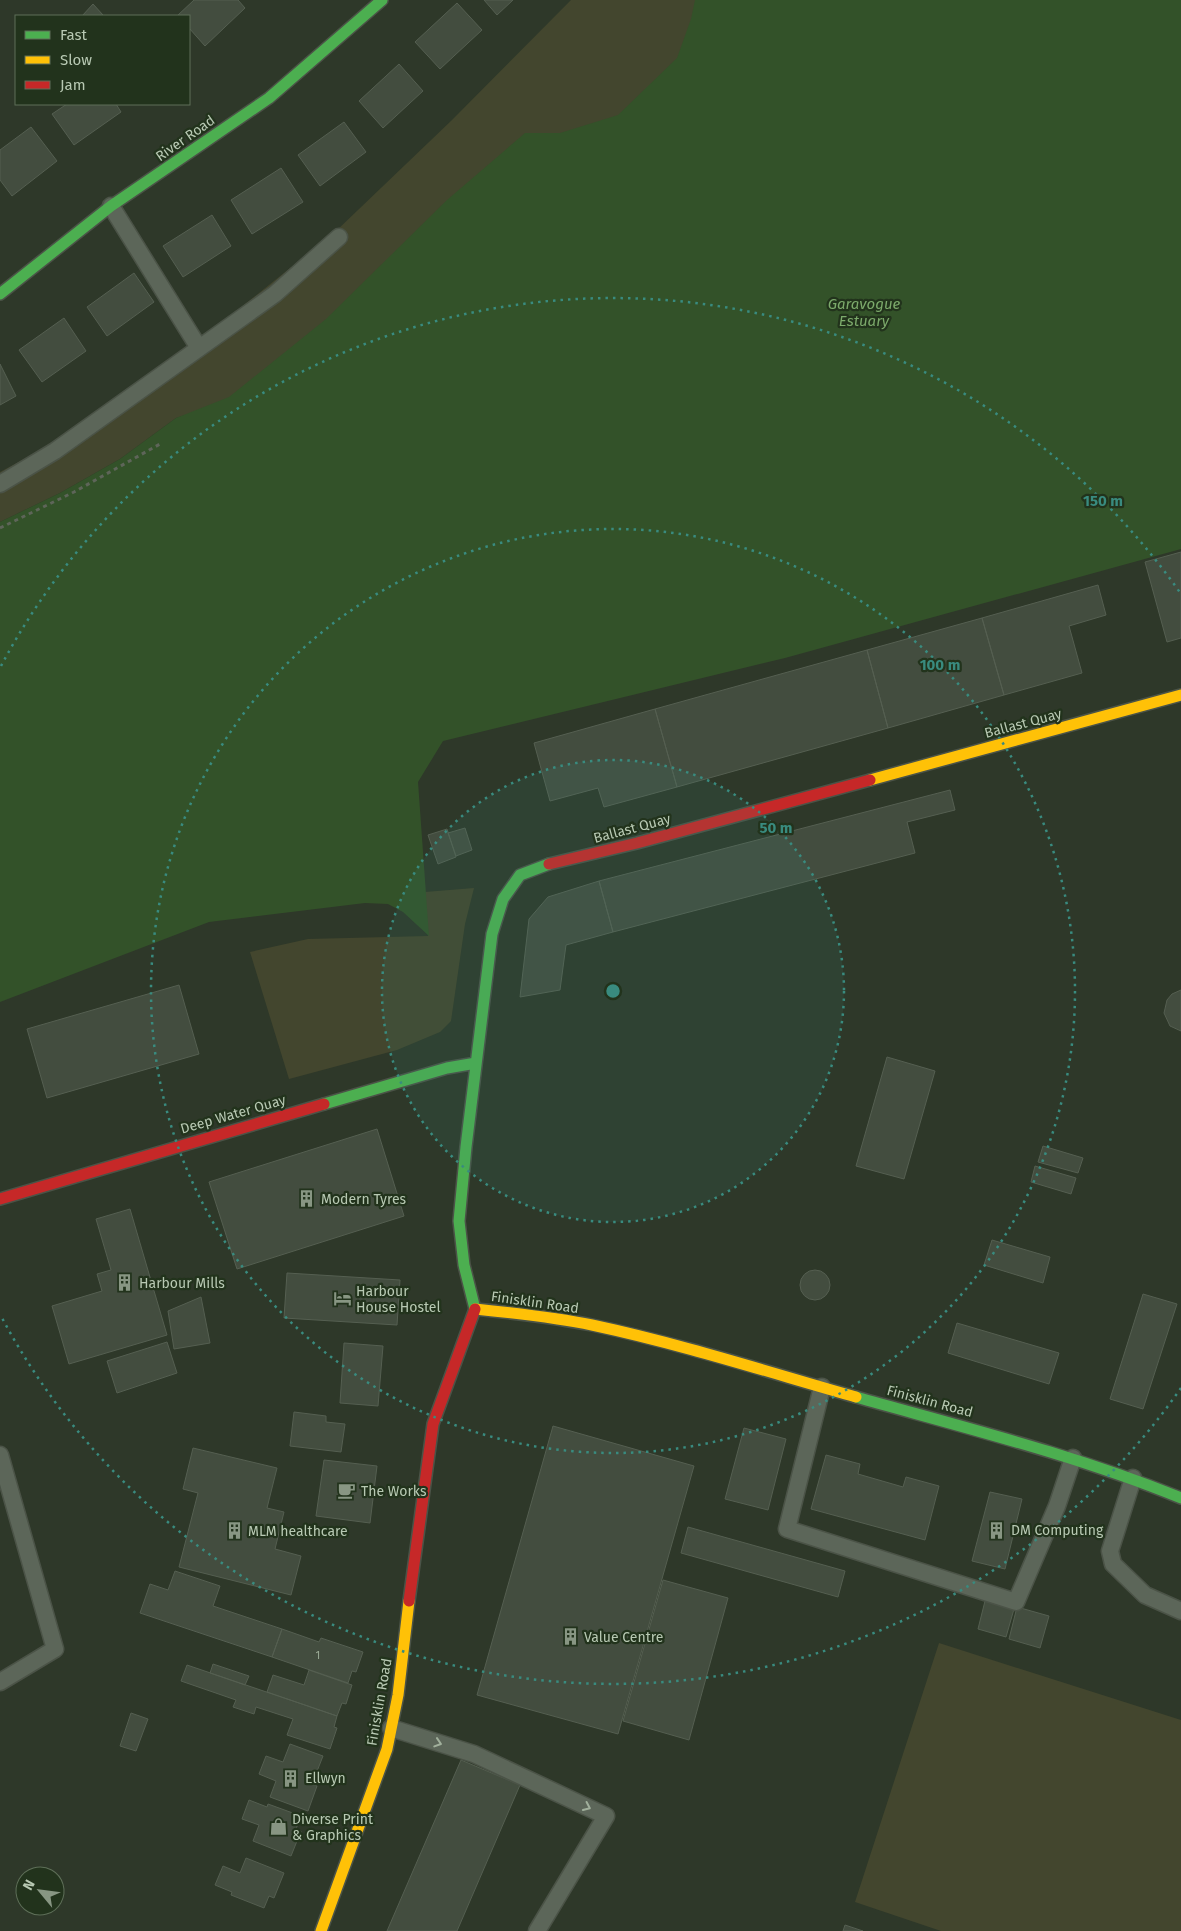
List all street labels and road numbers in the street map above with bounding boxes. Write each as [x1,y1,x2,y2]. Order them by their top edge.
street label: River Road [152,112,218,165]
street label: Ballast Quay [983,705,1064,742]
street label: Ballast Quay [592,810,673,847]
street label: Deep Water Quay [179,1091,288,1138]
street label: Finisklin Road [490,1288,580,1317]
street label: Finisklin Road [885,1382,975,1421]
street label: Finisklin Road [363,1657,396,1747]

